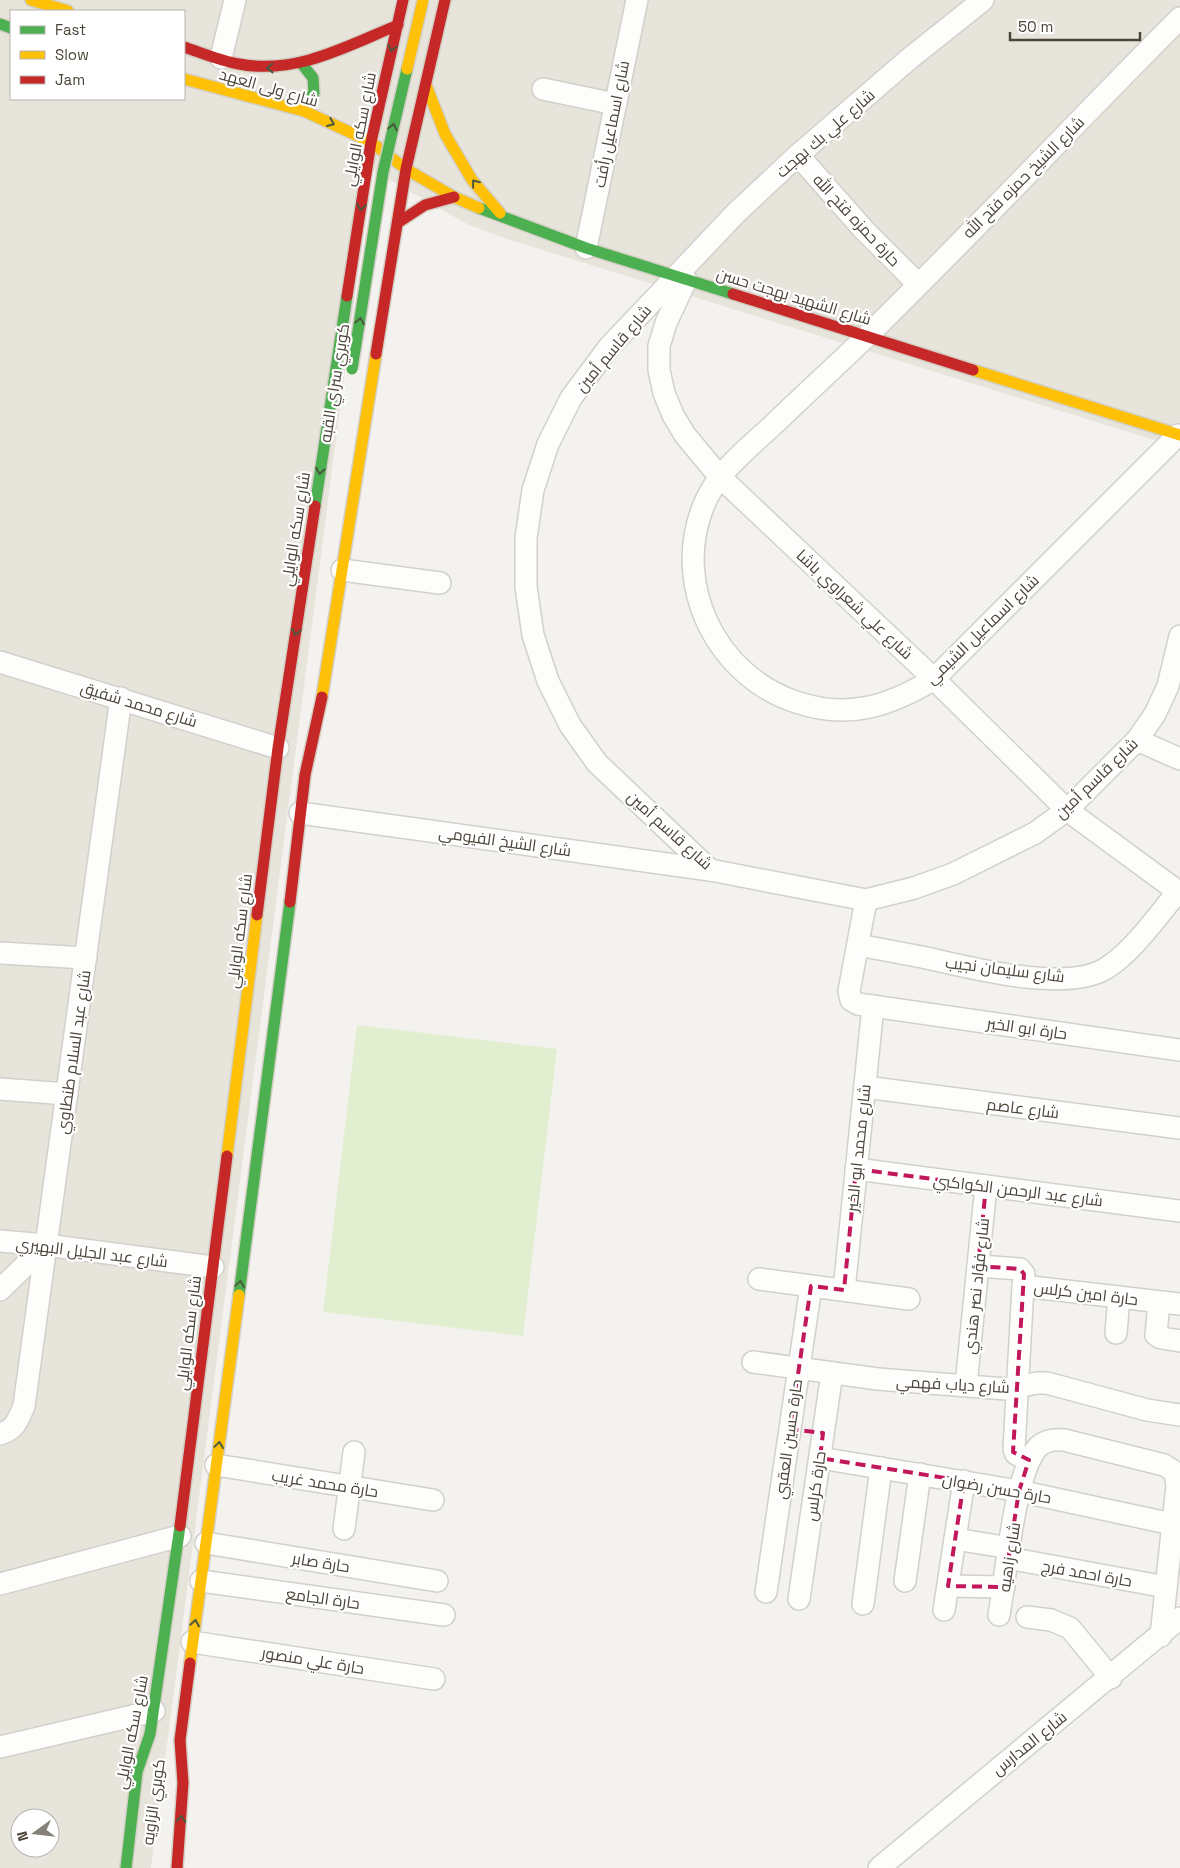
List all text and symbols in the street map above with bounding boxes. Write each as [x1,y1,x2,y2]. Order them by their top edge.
legend [10,10,185,100]
scale bar [1010,10,1140,42]
text: 50 m [1018,17,1053,36]
text: Fast [55,20,86,39]
one-way arrow [387,43,398,52]
text: Slow [55,45,89,64]
street label: شارع اسماعيل رأفت [589,59,635,190]
one-way arrow [265,62,273,73]
street label: شارع ولى العهد [217,63,321,113]
text: Jam [55,70,85,89]
street label: شارع سكه الوايلي [338,70,384,188]
street label: شارع علي بك بهجت [771,85,881,184]
street label: شارع الشيخ حمزه فتح الله [958,112,1090,244]
one-way arrow [326,117,335,127]
one-way arrow [387,122,398,131]
street label: حارة حمزه فتح الله [808,170,905,272]
one-way arrow [471,179,480,188]
one-way arrow [356,203,367,211]
street label: شارع الشهيد بهجت حسن [714,263,874,331]
street label: شارع قاسم أمين [571,300,657,397]
one-way arrow [354,317,365,325]
street label: كوبري سراي القبه [315,322,357,445]
one-way arrow [316,467,326,476]
street label: شارع سكه الوايلي [276,470,318,588]
street label: شارع علي شعراوي باشا [790,545,917,666]
street label: شارع اسماعيل الشيمي [921,570,1046,691]
one-way arrow [291,628,301,636]
street label: شارع محمد شفيق [78,677,200,733]
street label: شارع قاسم أمين [1050,733,1143,824]
street label: شارع قاسم أمين [622,786,717,875]
street label: شارع الشيخ الفيومي [437,822,573,864]
street label: شارع سكه الوايلي [222,872,260,990]
street label: شارع سليمان نجيب [944,952,1066,988]
street label: شارع عبد السلام طنطاوي [52,969,98,1136]
street label: حارة ابو الخير [984,1012,1069,1045]
street label: شارع محمد ابو الخير [841,1083,877,1214]
street label: شارع عاصم [985,1094,1060,1124]
street label: شارع عبد الرحمن الكواكبي [931,1170,1104,1214]
street label: شارع فؤاد نصر هندي [959,1217,997,1356]
street label: شارع عبد الجليل البهيري [14,1233,169,1275]
street label: شارع سكه الوايلي [171,1274,209,1392]
street label: حارة امين كرلس [1033,1277,1139,1310]
one-way arrow [235,1279,245,1288]
street label: شارع دياب فهمي [895,1371,1010,1401]
street label: حارة حسين العقبي [770,1378,810,1501]
one-way arrow [213,1440,224,1448]
street label: حارة كرلس [800,1450,831,1522]
street label: حارة محمد غريب [270,1465,380,1502]
street label: حارة حسن رضوان [941,1469,1053,1508]
street label: شارع زاهيه [994,1521,1026,1594]
street label: حارة صابر [290,1547,351,1577]
street label: حارة احمد فرج [1040,1555,1134,1593]
street label: حارة الجامع [284,1583,361,1615]
one-way arrow [189,1619,199,1627]
street label: حارة علي منصور [259,1642,366,1682]
street label: شارع سكه الوايلي [110,1673,156,1791]
street label: شارع المدارس [987,1707,1072,1781]
street label: كوبري الزاويه [137,1758,173,1847]
north arrow [10,1808,60,1858]
one-way arrow [175,1815,186,1823]
text: N [13,1829,32,1843]

